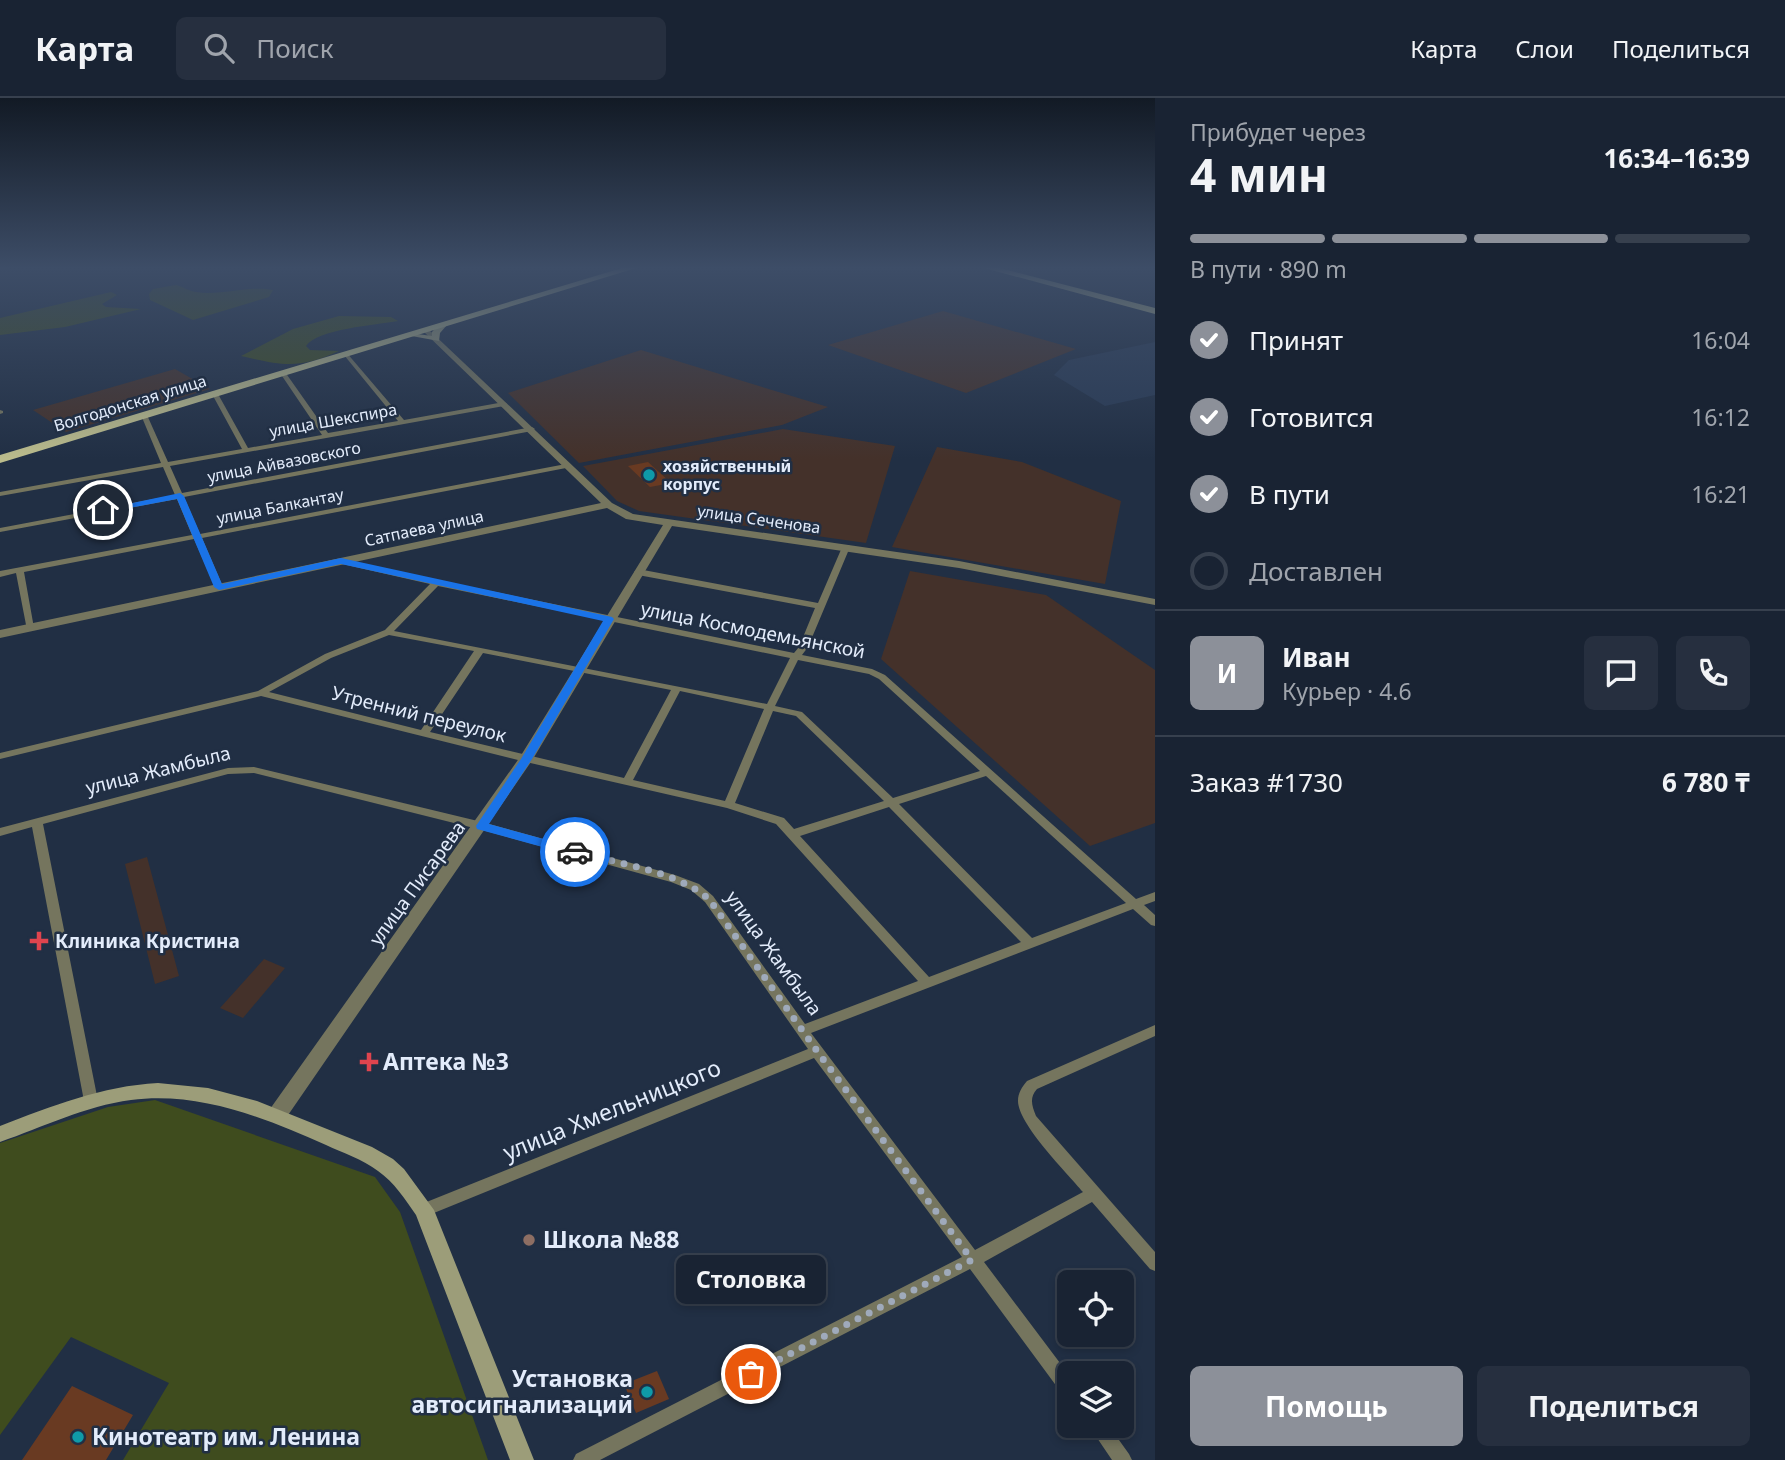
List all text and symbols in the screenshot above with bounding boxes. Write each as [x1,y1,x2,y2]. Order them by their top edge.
search box [176,17,666,80]
text: Карта [35,26,134,71]
icon: search [200,29,238,67]
text: Поиск [256,30,333,66]
text: Карта [1410,32,1477,65]
text: Слои [1515,32,1574,65]
text: Поделиться [1612,32,1750,65]
text: Прибудет через [1190,116,1366,148]
text: 16:34–16:39 [1603,140,1750,176]
text: 4 мин [1190,143,1328,205]
text: В пути · 890 m [1190,253,1347,285]
icon: check [1190,321,1228,359]
text: Принят [1249,322,1343,358]
text: 16:04 [1691,324,1750,356]
street label: Волгодонская улица [51,369,209,437]
street label: улица Шекспира [267,398,399,442]
icon: check [1190,398,1228,436]
text: Готовится [1249,399,1374,435]
text: 16:12 [1691,401,1750,433]
street label: улица Айвазовского [205,436,363,488]
place label: хозяйственный корпус [663,455,791,495]
marker: хозяйственный корпус [641,467,657,483]
icon: check [1190,475,1228,513]
text: В пути [1249,476,1330,512]
text: 16:21 [1691,478,1750,510]
pin [73,480,133,540]
street label: улица Балкантау [215,483,346,529]
icon: home [84,491,122,529]
street label: улица Сеченова [696,499,822,539]
street label: Сатпаева улица [362,505,486,551]
text: Доставлен [1249,553,1383,589]
street label: улица Космодемьянской [639,595,867,665]
button: chat [1584,636,1658,710]
button: phone [1676,636,1750,710]
text: Иван [1282,639,1351,675]
text: И [1217,655,1237,691]
text: Курьер · 4.6 [1282,675,1412,707]
street label: Утренний переулок [329,680,509,748]
street label: улица Жамбыла [83,739,233,801]
text: Заказ #1730 [1190,764,1343,800]
text: 6 780 ₸ [1662,764,1750,800]
street label: улица Писарева [363,816,471,950]
courier [540,817,610,887]
icon: car [556,833,594,871]
street label: улица Жамбыла [720,885,828,1021]
place label: Клиника Кристина [55,928,240,954]
marker: Клиника Кристина [29,931,49,951]
place label: Аптека №3 [383,1045,509,1077]
street label: улица Хмельницкого [498,1051,725,1167]
marker: Аптека №3 [361,1054,377,1070]
place label: Школа №88 [543,1223,680,1255]
marker: Школа №88 [521,1232,537,1248]
callout: Столовка [676,1255,826,1304]
text: Столовка [696,1263,806,1295]
map controls [1057,1270,1134,1438]
button: locate [1057,1270,1134,1347]
pin [721,1344,781,1404]
icon: bag [732,1355,770,1393]
button: layers [1057,1361,1134,1438]
place label: Установка автосигнализаций [412,1362,633,1420]
button: Помощь [1190,1366,1463,1446]
button: Поделиться [1477,1366,1750,1446]
marker: Установка автосигнализаций [639,1384,655,1400]
place label: Кинотеатр им. Ленина [92,1420,360,1452]
marker: Кинотеатр им. Ленина [70,1429,86,1445]

